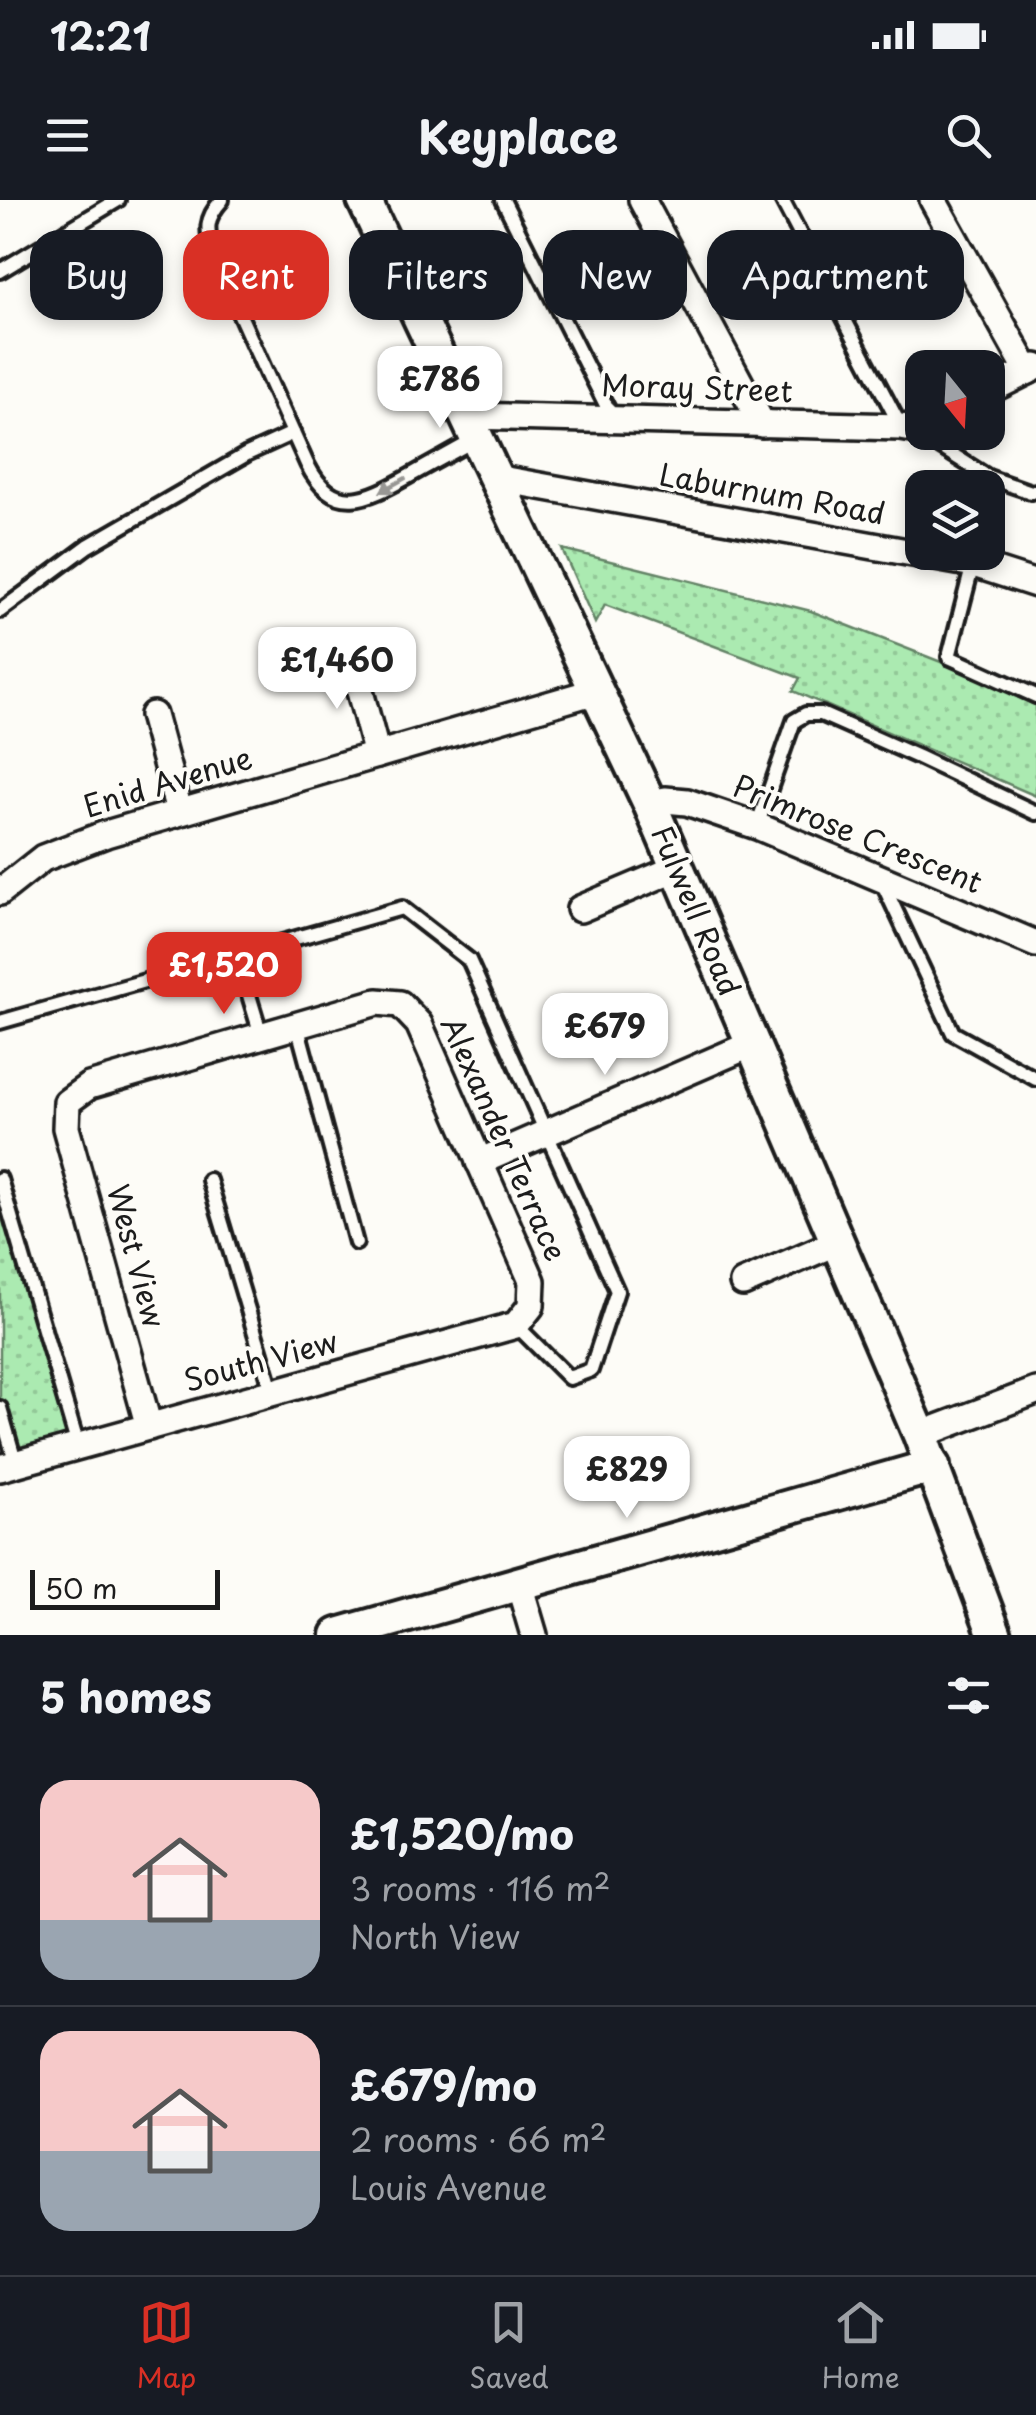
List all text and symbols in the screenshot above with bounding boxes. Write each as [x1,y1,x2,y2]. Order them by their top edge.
text: 12:21 [50,7,151,64]
text: Keyplace [418,101,618,169]
icon: menu [40,108,95,163]
icon: search [941,108,996,163]
chip: Buy [30,230,163,320]
chip: Rent [183,230,329,320]
chip: Filters [349,230,523,320]
chip: New [543,230,687,320]
chip: Apartment [707,230,964,320]
pin: £786 [381,346,499,431]
north arrow [905,350,1005,450]
map controls [905,350,1005,570]
text: £786 [399,354,481,402]
street label: Moray Street [601,361,794,412]
street label: Laburnum Road [656,451,889,535]
button: layers [905,470,1005,570]
one-way arrow [379,476,407,493]
pin: £1,460 [256,627,418,712]
text: £1,460 [280,635,394,683]
street label: Enid Avenue [77,734,257,828]
street label: Primrose Crescent [726,762,989,903]
street label: Fulwell Road [641,818,753,1002]
pin: £1,520 [143,932,305,1017]
text: £1,520 [169,940,279,988]
pin: £679 [546,993,664,1078]
text: £679 [564,1001,646,1049]
street label: Alexander Terrace [431,1008,579,1268]
street label: West View [97,1179,178,1332]
street label: South View [179,1318,342,1402]
pin: £829 [568,1436,686,1521]
text: £829 [586,1444,668,1492]
scale bar [30,1565,220,1610]
text: 50 m [45,1566,118,1609]
text: 5 homes [40,1664,212,1727]
icon: filters [941,1668,996,1723]
text: £1,520/mo [350,1801,574,1864]
icon: home [120,1820,240,1940]
text: 3 rooms · 116 m² [350,1864,611,1912]
text: North View [350,1912,520,1960]
text: £679/mo [350,2052,537,2115]
icon: home [120,2071,240,2191]
text: 2 rooms · 66 m² [350,2115,607,2163]
text: Louis Avenue [350,2163,547,2211]
tab: Map [136,2295,196,2398]
tab: Saved [469,2295,549,2398]
tab: Home [822,2295,900,2398]

